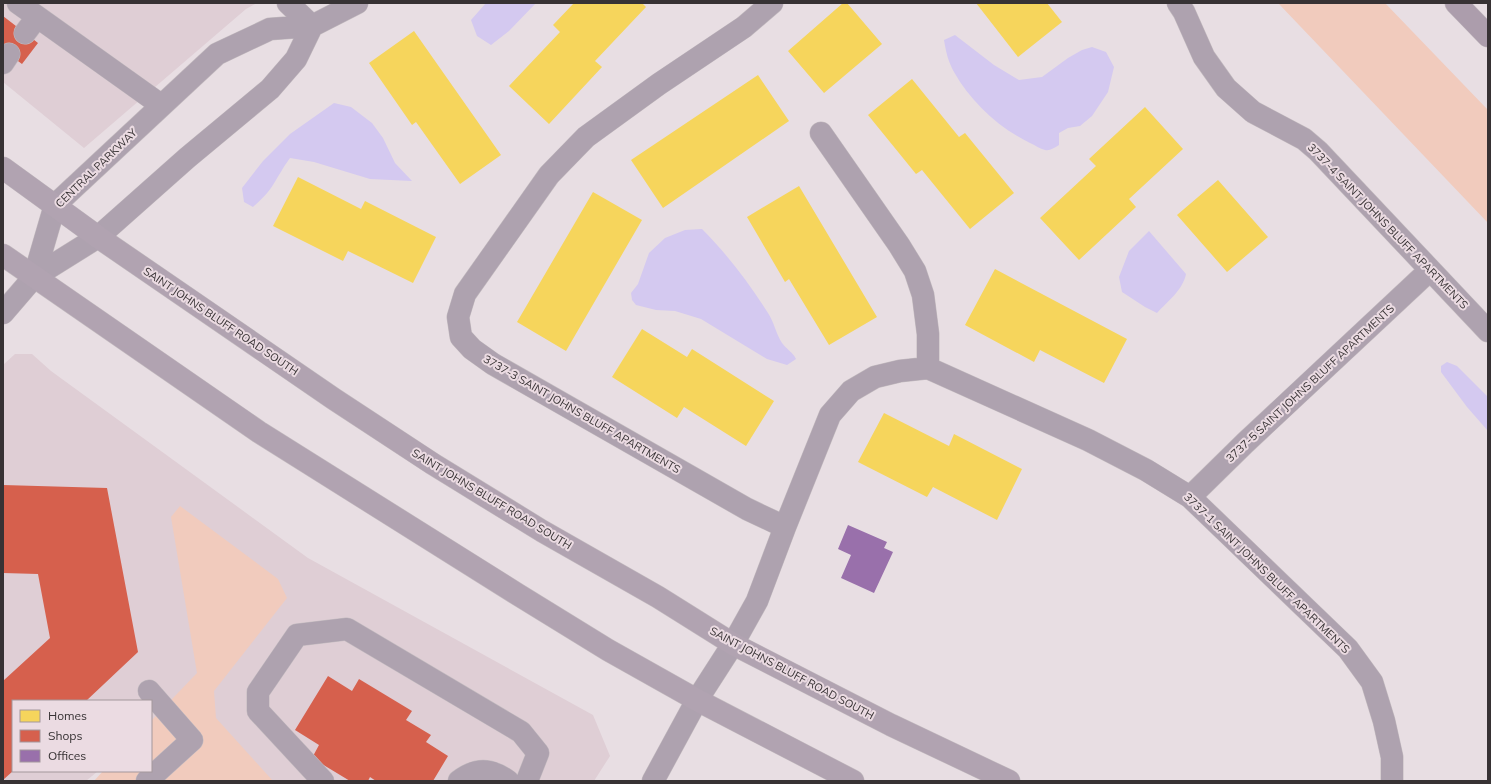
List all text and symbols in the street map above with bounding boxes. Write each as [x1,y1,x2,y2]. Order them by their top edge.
street label: CENTRAL PARKWAY [52,125,140,210]
street label: 3737-4 SAINT JOHNS BLUFF APARTMENTS [1305,140,1471,312]
street label: SAINT JOHNS BLUFF ROAD SOUTH [141,264,301,378]
street label: 3737-5 SAINT JOHNS BLUFF APARTMENTS [1223,301,1397,465]
street label: 3737-3 SAINT JOHNS BLUFF APARTMENTS [481,352,683,476]
street label: SAINT JOHNS BLUFF ROAD SOUTH [410,446,574,552]
street label: 3737-1 SAINT JOHNS BLUFF APARTMENTS [1181,490,1353,656]
street label: SAINT JOHNS BLUFF ROAD SOUTH [707,624,877,722]
legend [12,700,152,772]
text: Homes [48,708,87,723]
text: Shops [48,728,83,743]
text: Offices [48,748,86,763]

